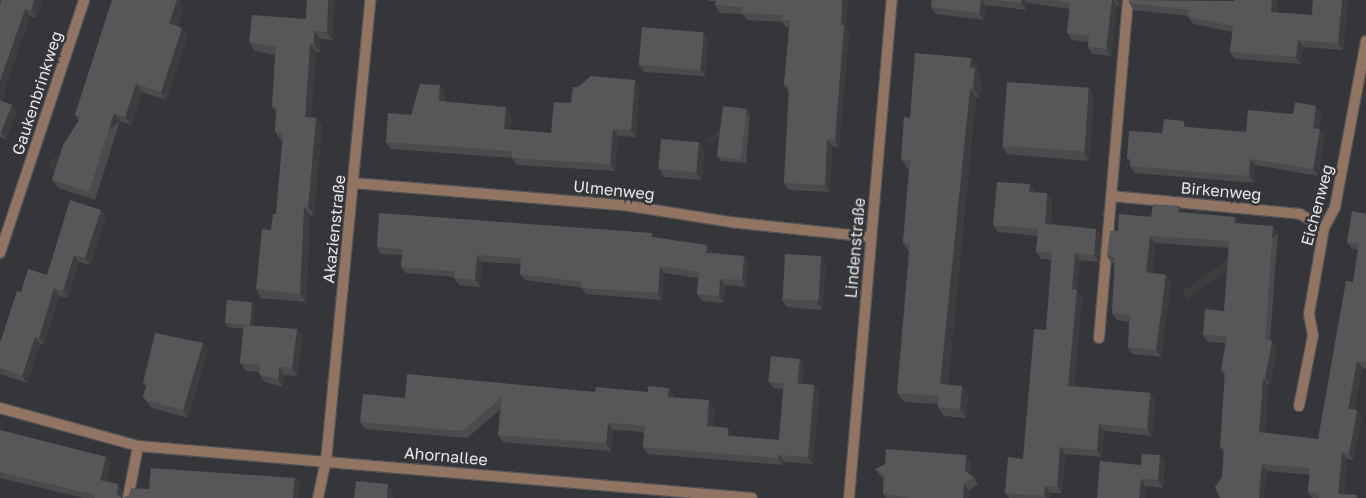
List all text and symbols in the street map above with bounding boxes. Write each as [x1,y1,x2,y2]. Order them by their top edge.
street label: Gaukenbrinkweg [8,29,66,157]
street label: Eichenweg [1297,162,1337,248]
street label: Akazienstraße [319,174,349,284]
street label: Ulmenweg [572,176,656,204]
street label: Birkenweg [1180,178,1262,204]
street label: Lindenstraße [841,197,869,299]
street label: Ahornallee [403,443,489,469]

